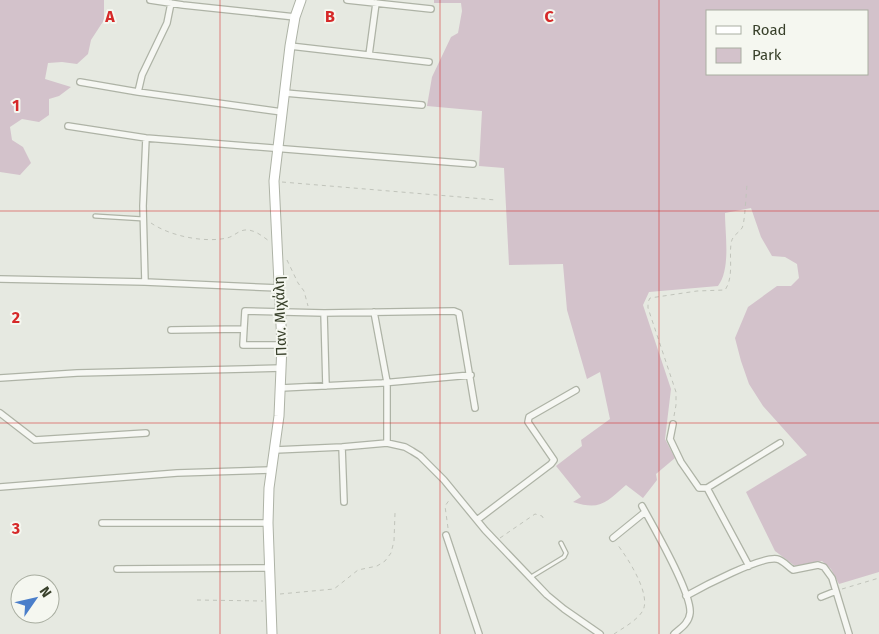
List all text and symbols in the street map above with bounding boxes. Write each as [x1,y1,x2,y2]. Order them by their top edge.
text: A [104,7,115,26]
text: B [325,7,335,26]
text: C [544,7,554,26]
legend [706,10,869,75]
text: Road [752,21,787,39]
text: Park [752,46,782,64]
text: 1 [12,96,20,115]
street label: Παν. Μιχάλη [270,275,290,357]
text: 2 [12,308,20,327]
text: 3 [11,519,20,538]
north arrow [10,574,60,624]
text: N [36,583,55,601]

